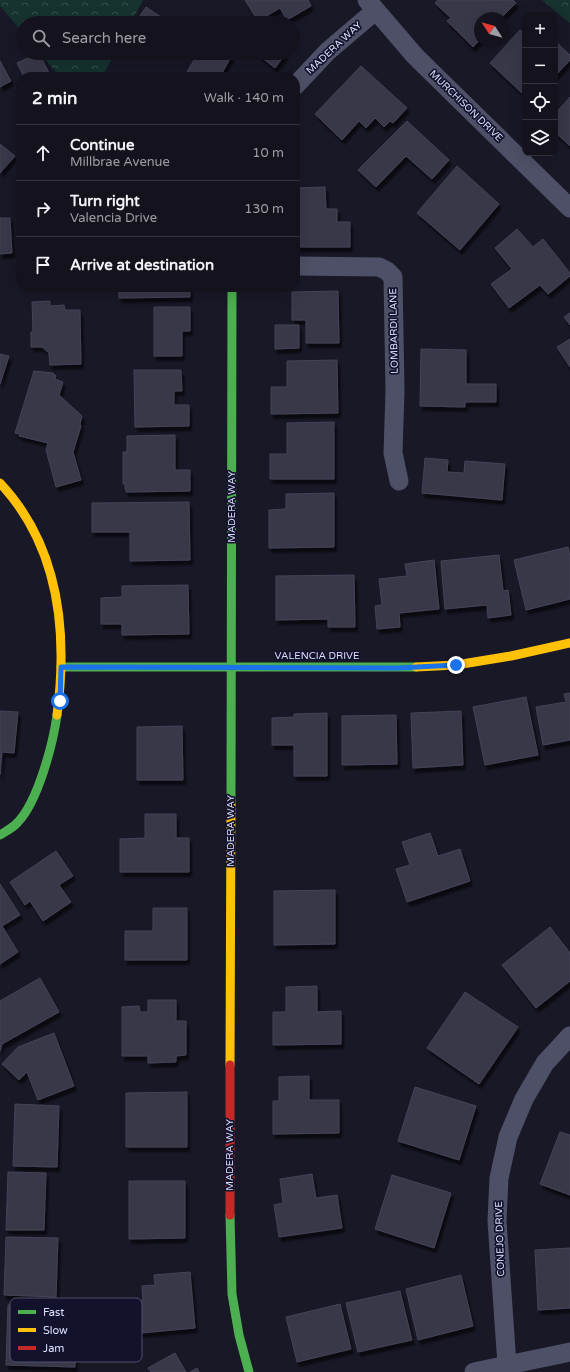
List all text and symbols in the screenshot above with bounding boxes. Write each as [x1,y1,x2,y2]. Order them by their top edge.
north arrow [474,12,510,48]
map controls [522,12,558,156]
button: + [522,12,558,48]
search box [16,16,300,60]
street label: MADERA WAY [304,19,365,77]
icon: search [30,27,52,49]
text: Search here [62,29,146,47]
button: − [522,48,558,84]
street label: MURCHISON DRIVE [427,68,505,144]
button: locate [522,84,558,120]
text: 2 min [32,88,77,109]
text: Walk · 140 m [204,90,284,106]
button: layers [522,120,558,156]
text: Continue [70,136,134,154]
icon: ahead [32,142,54,164]
text: 10 m [252,145,284,161]
text: Millbrae Avenue [70,154,170,170]
text: Turn right [70,192,140,210]
icon: right [32,198,54,220]
text: 130 m [244,201,284,217]
text: Valencia Drive [70,210,157,226]
icon: arrive [32,254,54,276]
text: Arrive at destination [70,256,214,274]
street label: LOMBARDI LANE [387,288,401,374]
street label: MADERA WAY [226,471,238,543]
street label: VALENCIA DRIVE [275,650,359,662]
route end [447,656,465,674]
route start [51,692,69,710]
street label: MADERA WAY [225,795,237,867]
street label: MADERA WAY [224,1119,236,1191]
street label: CONEJO DRIVE [493,1201,507,1277]
legend [10,1298,142,1362]
text: Fast [43,1306,64,1319]
text: Slow [43,1324,68,1337]
text: Jam [43,1342,64,1355]

